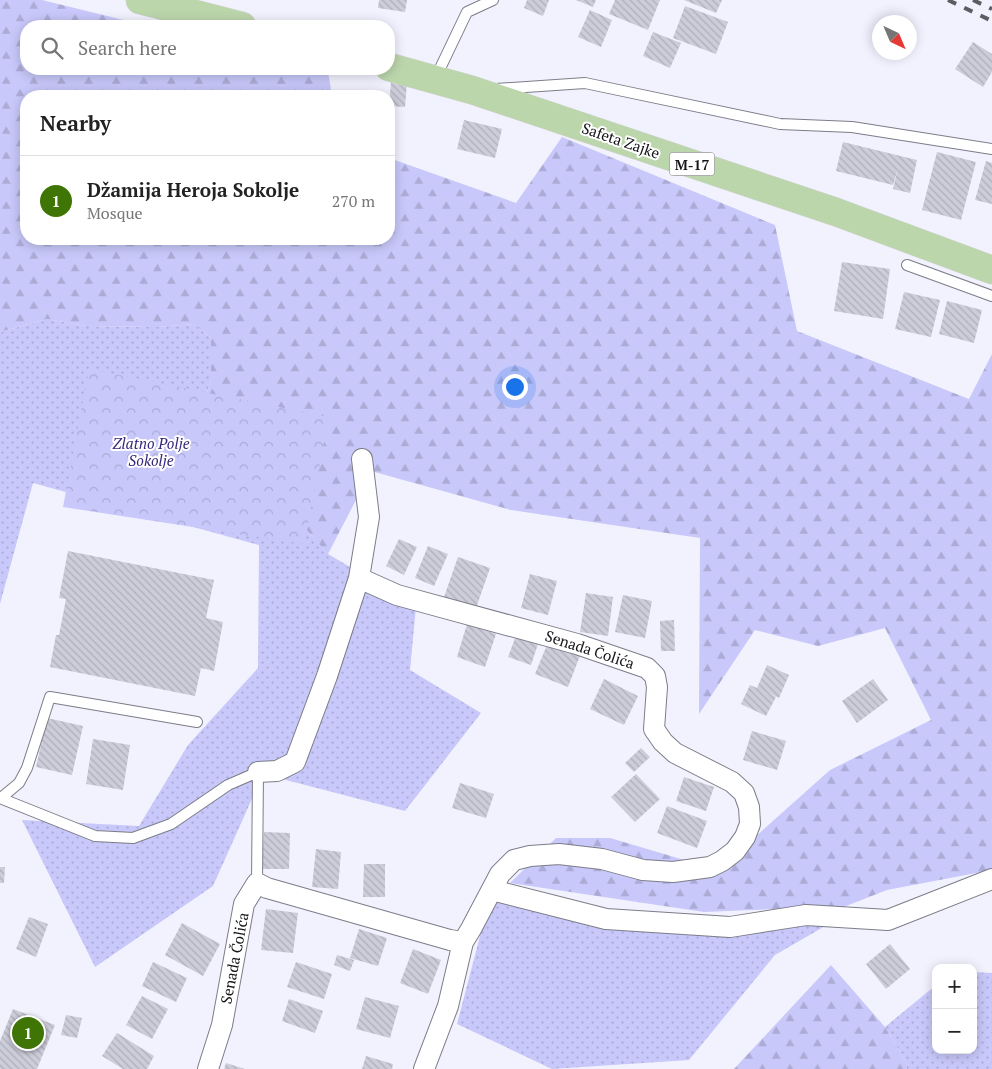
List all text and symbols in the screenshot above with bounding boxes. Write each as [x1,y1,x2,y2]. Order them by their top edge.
north arrow [872,15,917,60]
search box [20,20,395,75]
icon: search [38,34,66,62]
text: Search here [78,35,177,60]
text: Nearby [40,109,111,137]
street label: Safeta Zajke [579,117,663,163]
road number: M-17 [670,152,714,175]
text: Džamija Heroja Sokolje [87,177,299,202]
text: 1 [51,190,61,212]
text: 270 m [332,190,375,212]
text: Mosque [87,202,143,224]
your location [502,374,528,400]
park label: Zlatno Polje Sokolje [112,433,190,470]
street label: Senada Čolića [543,625,638,673]
street label: Senada Čolića [215,910,253,1005]
map controls [932,964,977,1054]
button: + [932,964,977,1009]
button: − [932,1009,977,1054]
pin: 1 [12,1014,44,1052]

